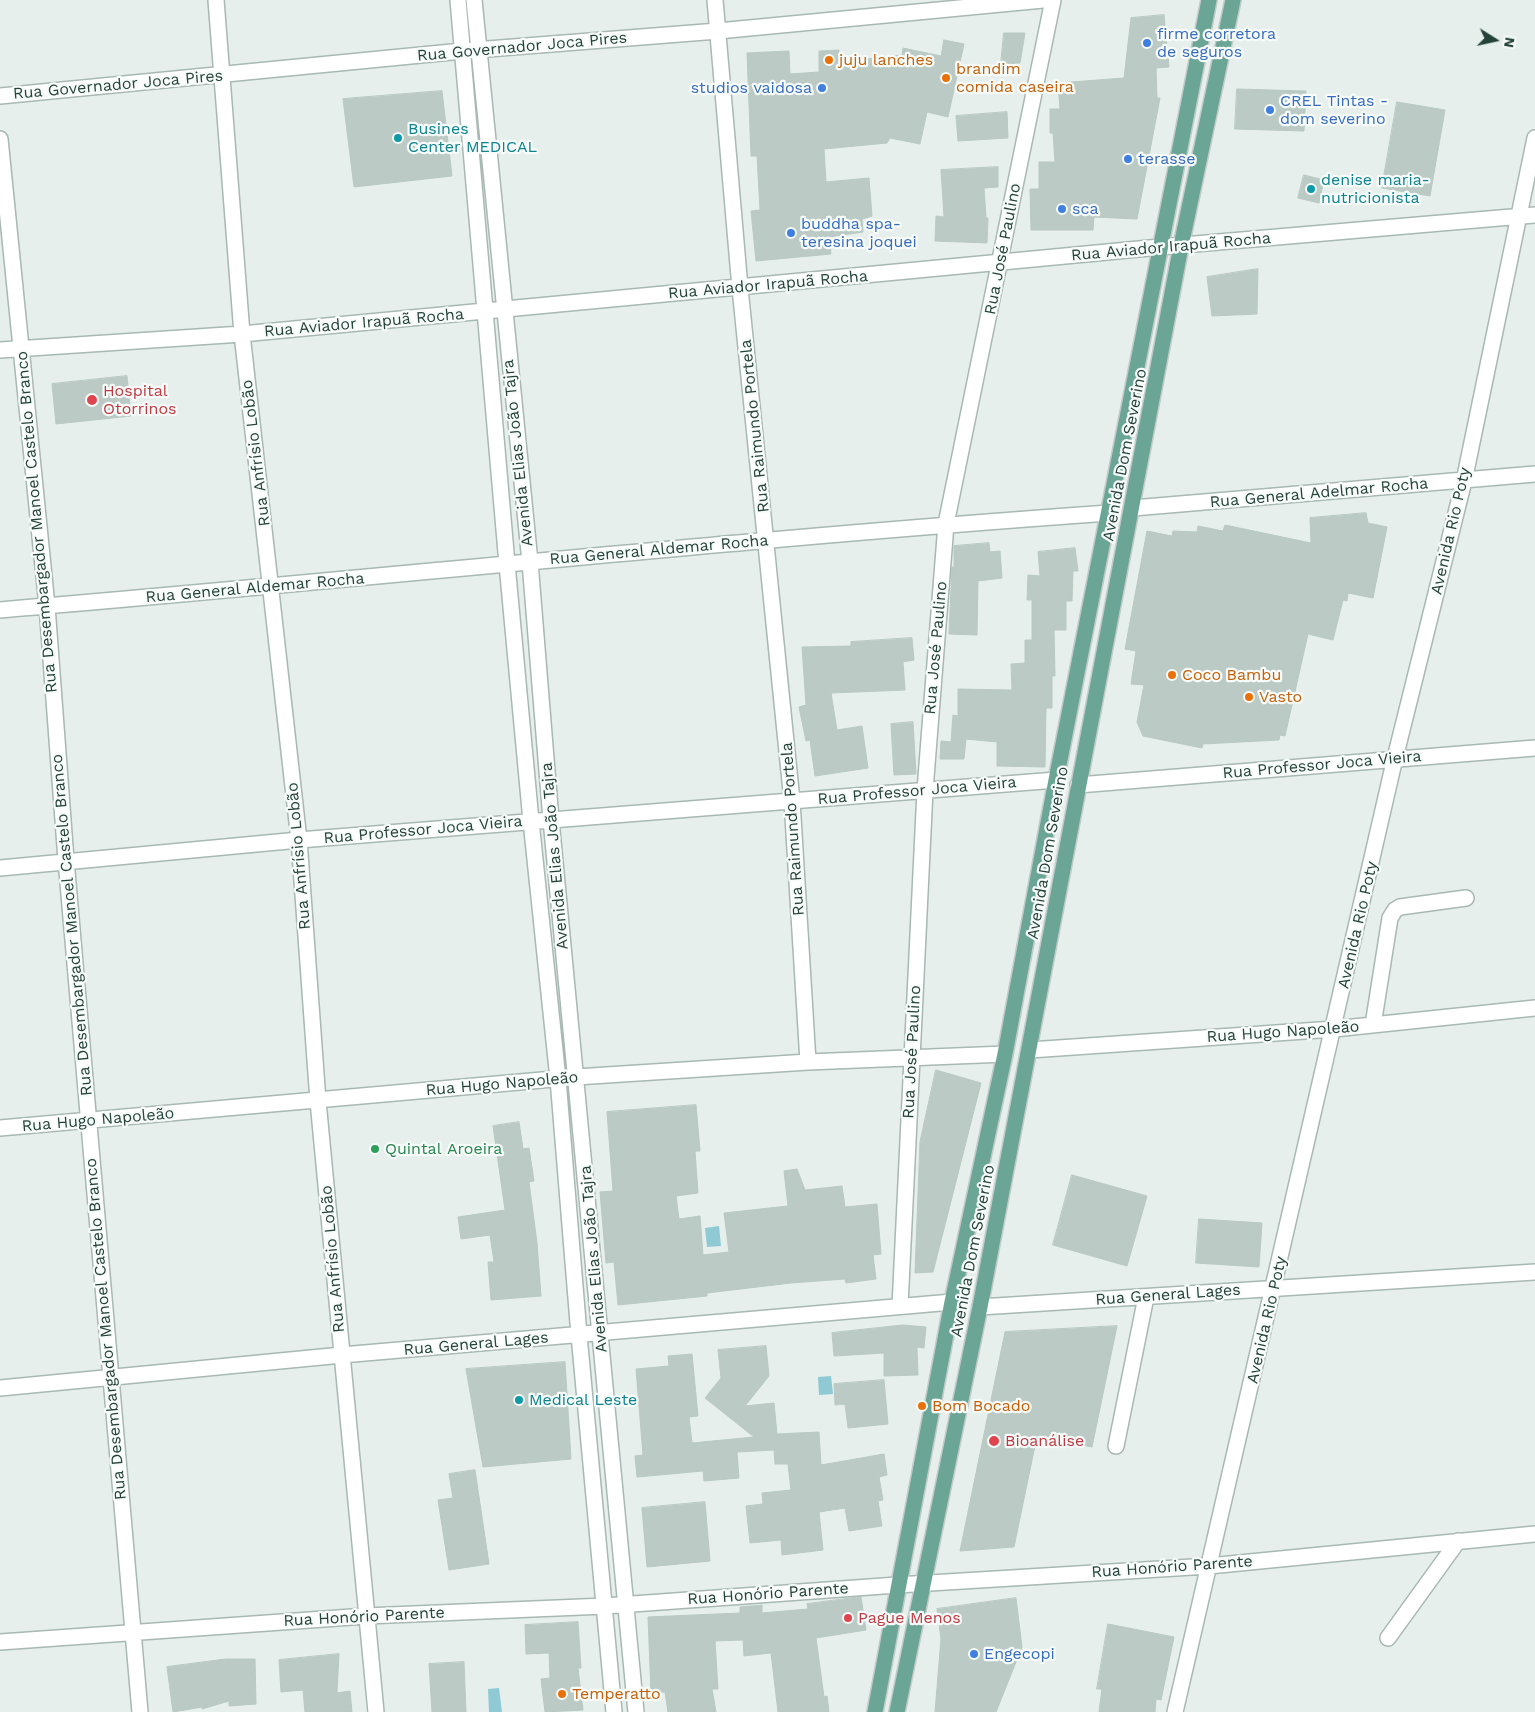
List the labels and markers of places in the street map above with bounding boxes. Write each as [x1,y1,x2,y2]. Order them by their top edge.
place label: firme corretora de seguros [1157,24,1276,62]
marker: firme corretora de seguros [1141,37,1153,49]
place label: juju lanches [839,50,933,70]
marker: juju lanches [823,54,835,66]
place label: brandim comida caseira [956,59,1074,97]
marker: brandim comida caseira [940,72,952,84]
place label: studios vaidosa [691,78,812,98]
marker: studios vaidosa [816,82,828,94]
place label: CREL Tintas - dom severino [1280,91,1388,129]
marker: CREL Tintas - dom severino [1264,104,1276,116]
place label: Busines Center MEDICAL [408,119,537,157]
marker: Busines Center MEDICAL [392,132,404,144]
place label: terasse [1138,149,1195,169]
marker: terasse [1122,153,1134,165]
place label: denise maria- nutricionista [1321,170,1430,208]
marker: denise maria- nutricionista [1305,183,1317,195]
place label: sca [1072,199,1098,219]
marker: sca [1056,203,1068,215]
place label: buddha spa- teresina joquei [801,214,917,252]
marker: buddha spa- teresina joquei [785,227,797,239]
place label: Hospital Otorrinos [103,381,177,419]
marker: Hospital Otorrinos [85,393,99,407]
place label: Coco Bambu [1182,665,1281,685]
marker: Coco Bambu [1166,669,1178,681]
place label: Vasto [1259,687,1302,707]
marker: Vasto [1243,691,1255,703]
place label: Quintal Aroeira [385,1139,502,1159]
marker: Quintal Aroeira [369,1143,381,1155]
place label: Medical Leste [529,1390,637,1410]
marker: Medical Leste [513,1394,525,1406]
place label: Bom Bocado [932,1396,1030,1416]
marker: Bom Bocado [916,1400,928,1412]
place label: Bioanálise [1005,1431,1084,1451]
marker: Bioanálise [987,1434,1001,1448]
place label: Pague Menos [858,1608,961,1628]
marker: Pague Menos [842,1612,854,1624]
place label: Engecopi [984,1644,1055,1664]
marker: Engecopi [968,1648,980,1660]
place label: Temperatto [572,1684,661,1704]
marker: Temperatto [556,1688,568,1700]

